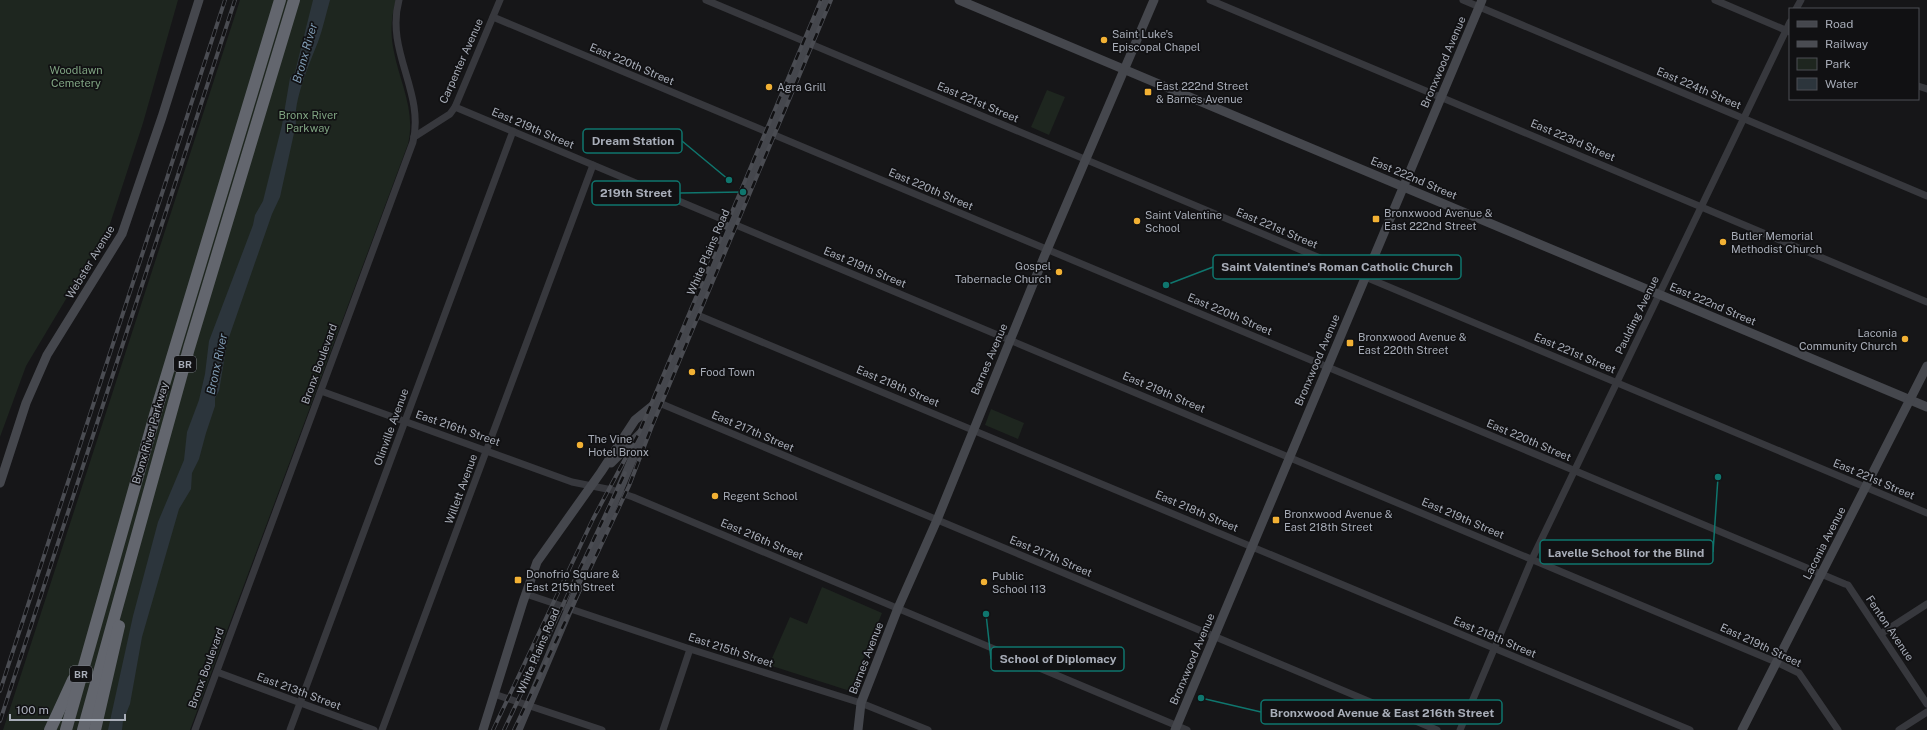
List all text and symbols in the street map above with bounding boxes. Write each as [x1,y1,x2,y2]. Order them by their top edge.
legend [1789,8,1919,100]
street label: Bronxwood Avenue [1418,14,1468,110]
street label: Carpenter Avenue [437,17,485,105]
text: Road [1825,17,1853,31]
water label: Bronx River [290,21,320,85]
place label: Saint Luke's Episcopal Chapel [1112,28,1200,53]
marker: Saint Luke's Episcopal Chapel [1099,35,1109,45]
text: Railway [1825,37,1869,51]
street label: East 220th Street [588,41,676,87]
text: Park [1825,57,1851,71]
park label: Woodlawn Cemetery [49,64,103,89]
street label: East 224th Street [1655,65,1743,111]
text: Water [1825,77,1859,91]
street label: East 221st Street [935,79,1021,125]
place label: East 222nd Street & Barnes Avenue [1156,80,1249,105]
place label: Agra Grill [777,81,826,93]
marker: Agra Grill [764,82,774,92]
marker: East 222nd Street & Barnes Avenue [1143,87,1153,97]
street label: East 219th Street [490,105,576,151]
park label: Bronx River Parkway [279,109,337,134]
street label: East 223rd Street [1529,117,1617,163]
callout: Dream Station [583,129,682,153]
text: Dream Station [592,134,674,148]
street label: East 222nd Street [1369,154,1459,202]
street label: East 220th Street [887,166,975,212]
callout: 219th Street [592,181,680,205]
text: 219th Street [600,186,672,200]
street label: East 221st Street [1234,205,1320,251]
street label: White Plains Road [684,207,732,297]
place label: Bronxwood Avenue & East 222nd Street [1384,207,1493,232]
place label: Saint Valentine School [1145,209,1222,234]
marker: Bronxwood Avenue & East 222nd Street [1371,214,1381,224]
marker: Saint Valentine School [1132,216,1142,226]
street label: Webster Avenue [63,223,117,301]
place label: Butler Memorial Methodist Church [1731,230,1822,255]
marker: Butler Memorial Methodist Church [1718,237,1728,247]
street label: East 219th Street [822,244,908,290]
callout: Saint Valentine's Roman Catholic Church [1213,255,1461,279]
place label: Gospel Tabernacle Church [955,260,1051,285]
text: Saint Valentine's Roman Catholic Church [1221,260,1453,274]
marker: Gospel Tabernacle Church [1054,267,1064,277]
street label: Paulding Avenue [1613,274,1661,356]
street label: East 222nd Street [1668,280,1758,328]
street label: East 220th Street [1186,291,1274,337]
street label: Bronxwood Avenue [1292,312,1342,408]
street label: Bronx Boulevard [299,322,339,406]
street label: Barnes Avenue [969,322,1009,396]
place label: Laconia Community Church [1799,327,1897,352]
street label: East 221st Street [1532,330,1618,376]
place label: Bronxwood Avenue & East 220th Street [1358,331,1467,356]
water label: Bronx River [204,332,230,396]
marker: Laconia Community Church [1900,334,1910,344]
marker: Bronxwood Avenue & East 220th Street [1345,338,1355,348]
road number: BR [174,356,196,372]
street label: East 218th Street [855,363,941,409]
place label: Food Town [700,366,755,378]
marker: Food Town [687,367,697,377]
street label: East 219th Street [1121,369,1207,415]
street label: Bronx River Parkway [130,381,170,485]
street label: Olinville Avenue [371,387,411,467]
street label: East 216th Street [414,408,502,448]
street label: East 217th Street [710,408,796,454]
street label: East 220th Street [1485,417,1573,463]
place label: The Vine Hotel Bronx [588,433,649,458]
marker: The Vine Hotel Bronx [575,440,585,450]
street label: Willett Avenue [443,452,479,526]
street label: East 221st Street [1831,456,1917,502]
street label: East 218th Street [1154,488,1240,534]
place label: Regent School [723,490,798,502]
marker: Regent School [710,491,720,501]
street label: East 219th Street [1420,495,1506,541]
street label: Laconia Avenue [1800,505,1848,581]
place label: Bronxwood Avenue & East 218th Street [1284,508,1393,533]
marker: Bronxwood Avenue & East 218th Street [1271,515,1281,525]
street label: East 216th Street [719,516,805,562]
street label: East 217th Street [1008,533,1094,579]
callout: Lavelle School for the Blind [1540,540,1713,564]
text: Lavelle School for the Blind [1548,546,1704,560]
place label: Donofrio Square & East 215th Street [526,568,620,593]
place label: Public School 113 [992,570,1046,595]
marker: Donofrio Square & East 215th Street [513,575,523,585]
marker: Public School 113 [979,577,989,587]
street label: Fenton Avenue [1864,593,1916,663]
street label: White Plains Road [514,606,562,696]
street label: Bronxwood Avenue [1167,611,1217,707]
street label: East 218th Street [1452,614,1538,660]
street label: Barnes Avenue [847,620,885,696]
street label: East 219th Street [1718,621,1804,669]
street label: Bronx Boulevard [186,626,226,710]
street label: East 215th Street [687,631,775,669]
callout: School of Diplomacy [991,647,1124,671]
text: School of Diplomacy [1000,652,1117,666]
road number: BR [70,666,92,682]
street label: East 213th Street [255,670,343,712]
scale bar [10,696,125,722]
callout: Bronxwood Avenue & East 216th Street [1261,700,1502,724]
text: 100 m [16,703,49,717]
text: Bronxwood Avenue & East 216th Street [1270,706,1494,720]

